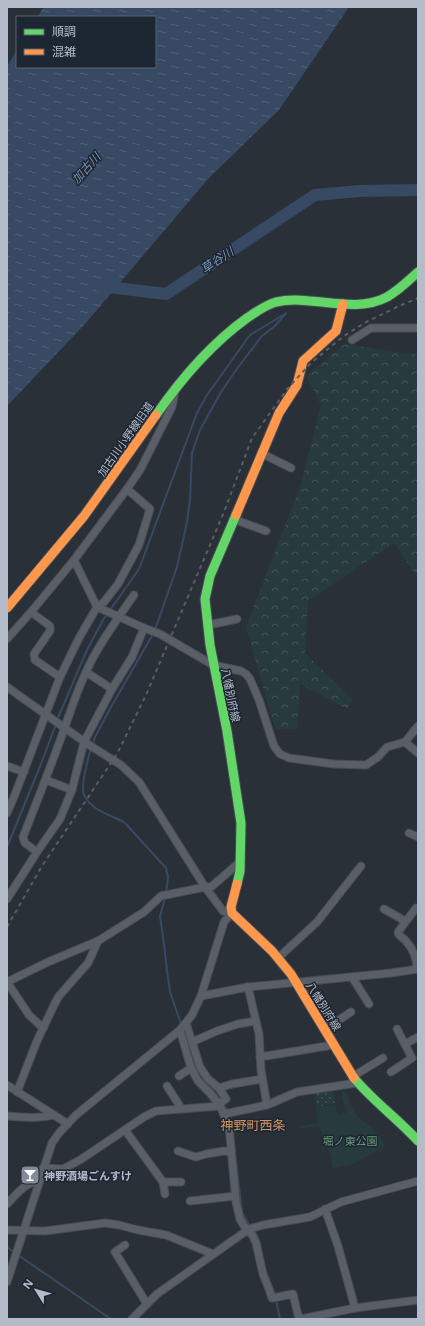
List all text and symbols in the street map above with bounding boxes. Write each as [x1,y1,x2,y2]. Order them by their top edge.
legend [16,16,156,68]
text: 順調 [52,23,76,40]
text: 混雑 [52,43,76,60]
water label: 加古川 [68,147,106,187]
water label: 草谷川 [197,242,238,277]
street label: 加古川小野線旧道 [94,399,156,479]
street label: 八幡別府線 [218,667,244,723]
street label: 八幡別府線 [303,979,345,1033]
district label: 神野町西条 [220,1116,286,1134]
park label: 堀ノ東公園 [323,1133,378,1148]
bar icon: 神野酒場ごんすけ [19,1164,41,1186]
place label: 神野酒場ごんすけ [44,1168,132,1183]
north arrow [16,1270,56,1310]
text: N [19,1276,36,1292]

